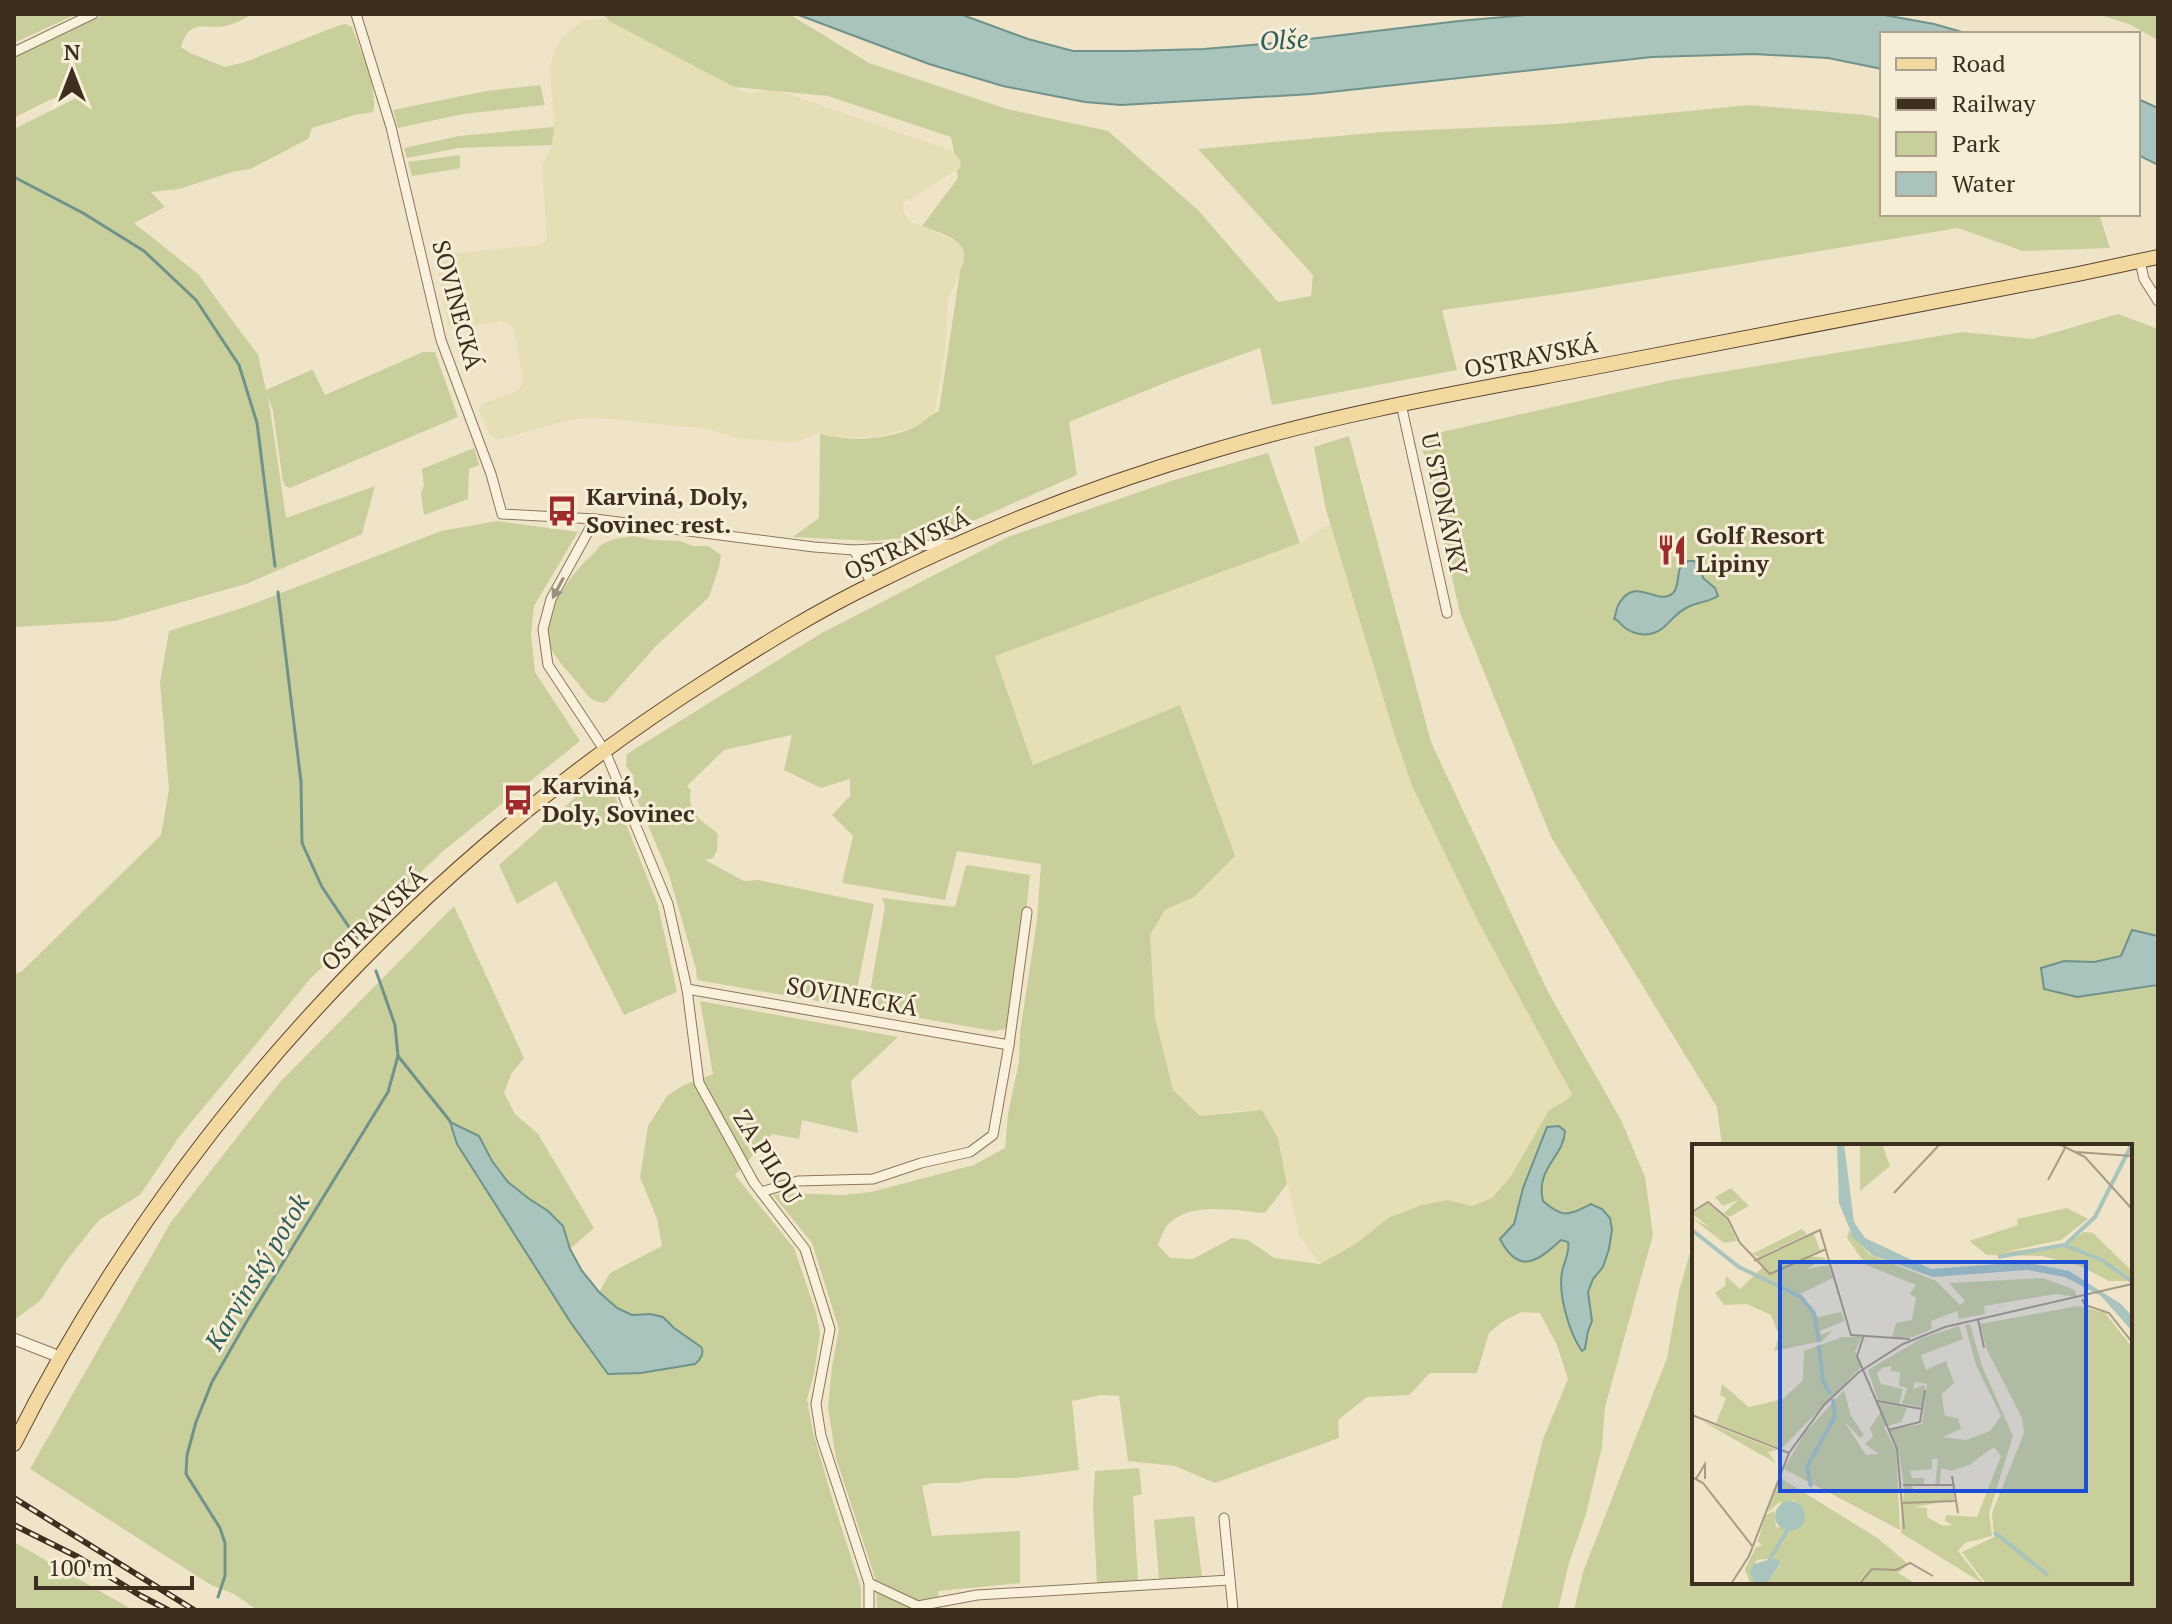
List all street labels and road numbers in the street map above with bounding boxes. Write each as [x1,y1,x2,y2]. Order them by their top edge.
street label: SOVINECKÁ [425,236,491,374]
street label: OSTRAVSKÁ [1461,327,1601,385]
street label: U STONÁVKY [1414,429,1476,579]
street label: OSTRAVSKÁ [838,501,975,587]
street label: OSTRAVSKÁ [314,860,434,978]
street label: SOVINECKÁ [784,969,921,1023]
street label: ZA PILOU [726,1103,809,1210]

